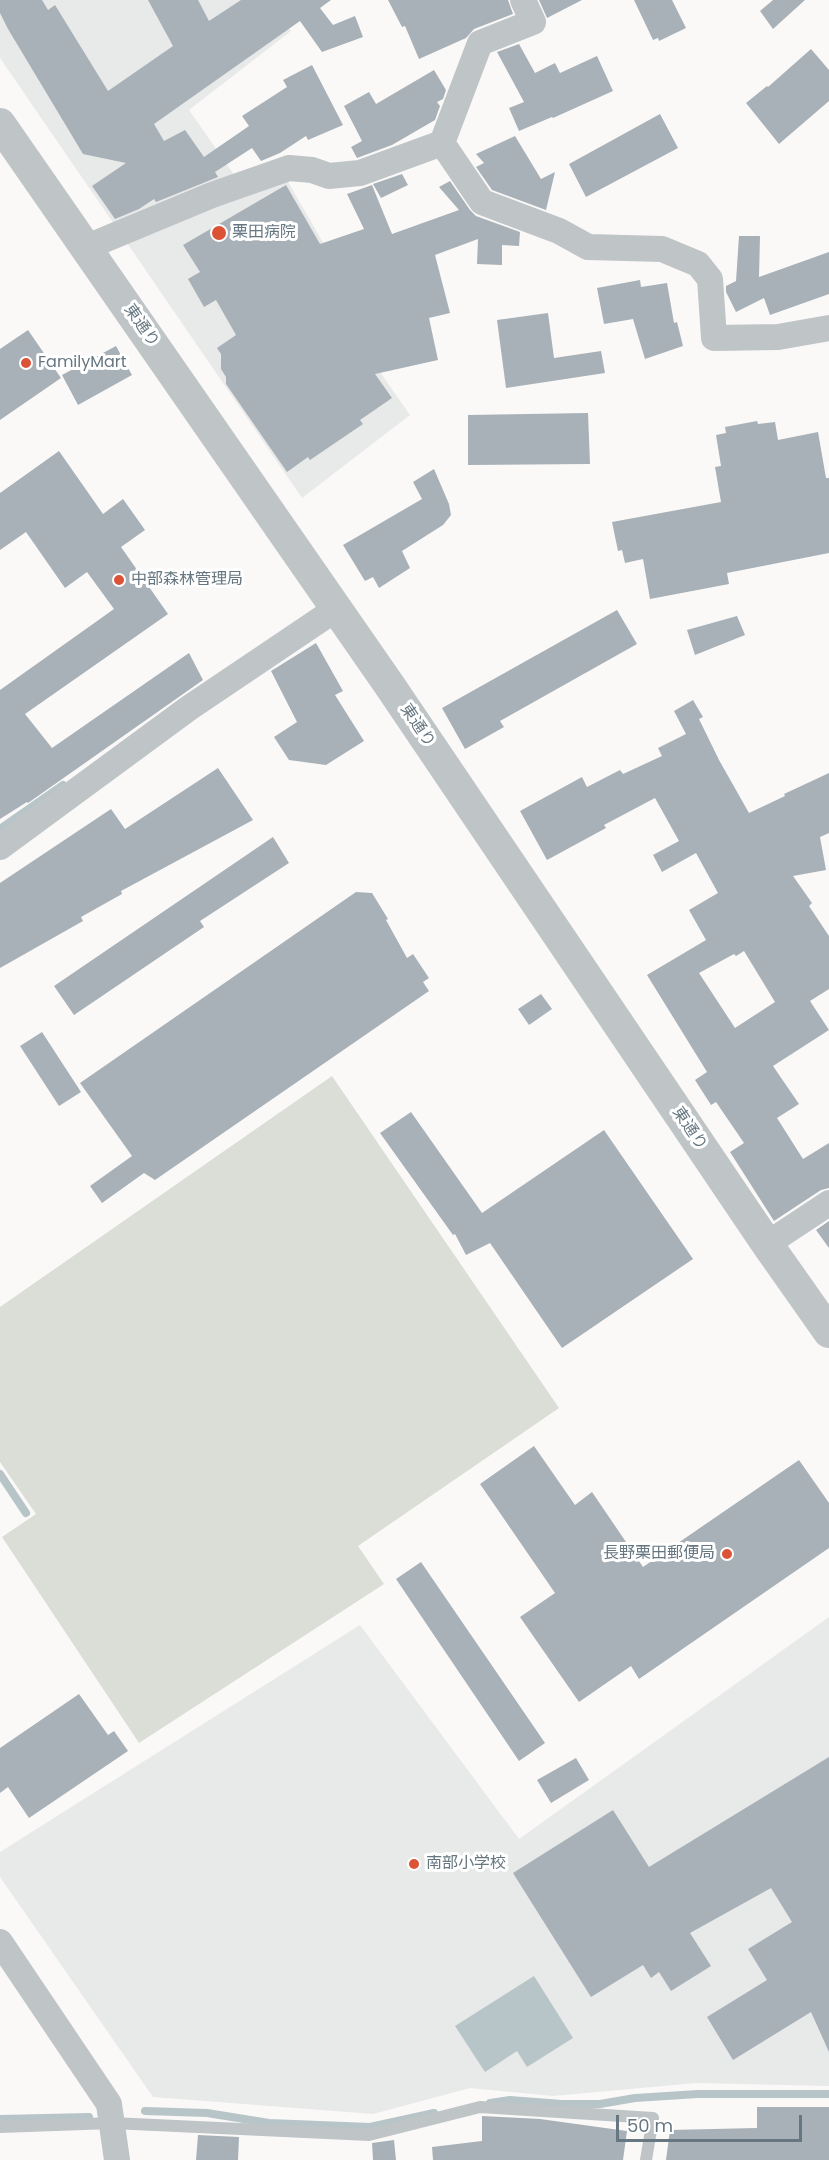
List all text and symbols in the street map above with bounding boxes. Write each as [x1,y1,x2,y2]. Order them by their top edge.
place label: 栗田病院 [232,223,296,243]
marker: 栗田病院 [210,224,228,242]
street label: 東通り [119,301,163,351]
place label: FamilyMart [38,353,127,373]
marker: FamilyMart [19,356,33,370]
place label: 中部森林管理局 [131,570,243,590]
marker: 中部森林管理局 [112,573,126,587]
street label: 東通り [396,701,438,751]
street label: 東通り [668,1104,710,1154]
place label: 長野栗田郵便局 [603,1544,715,1564]
marker: 長野栗田郵便局 [720,1547,734,1561]
place label: 南部小学校 [426,1854,506,1874]
marker: 南部小学校 [407,1857,421,1871]
scale bar [619,2103,805,2141]
text: 50 m [627,2113,673,2138]

